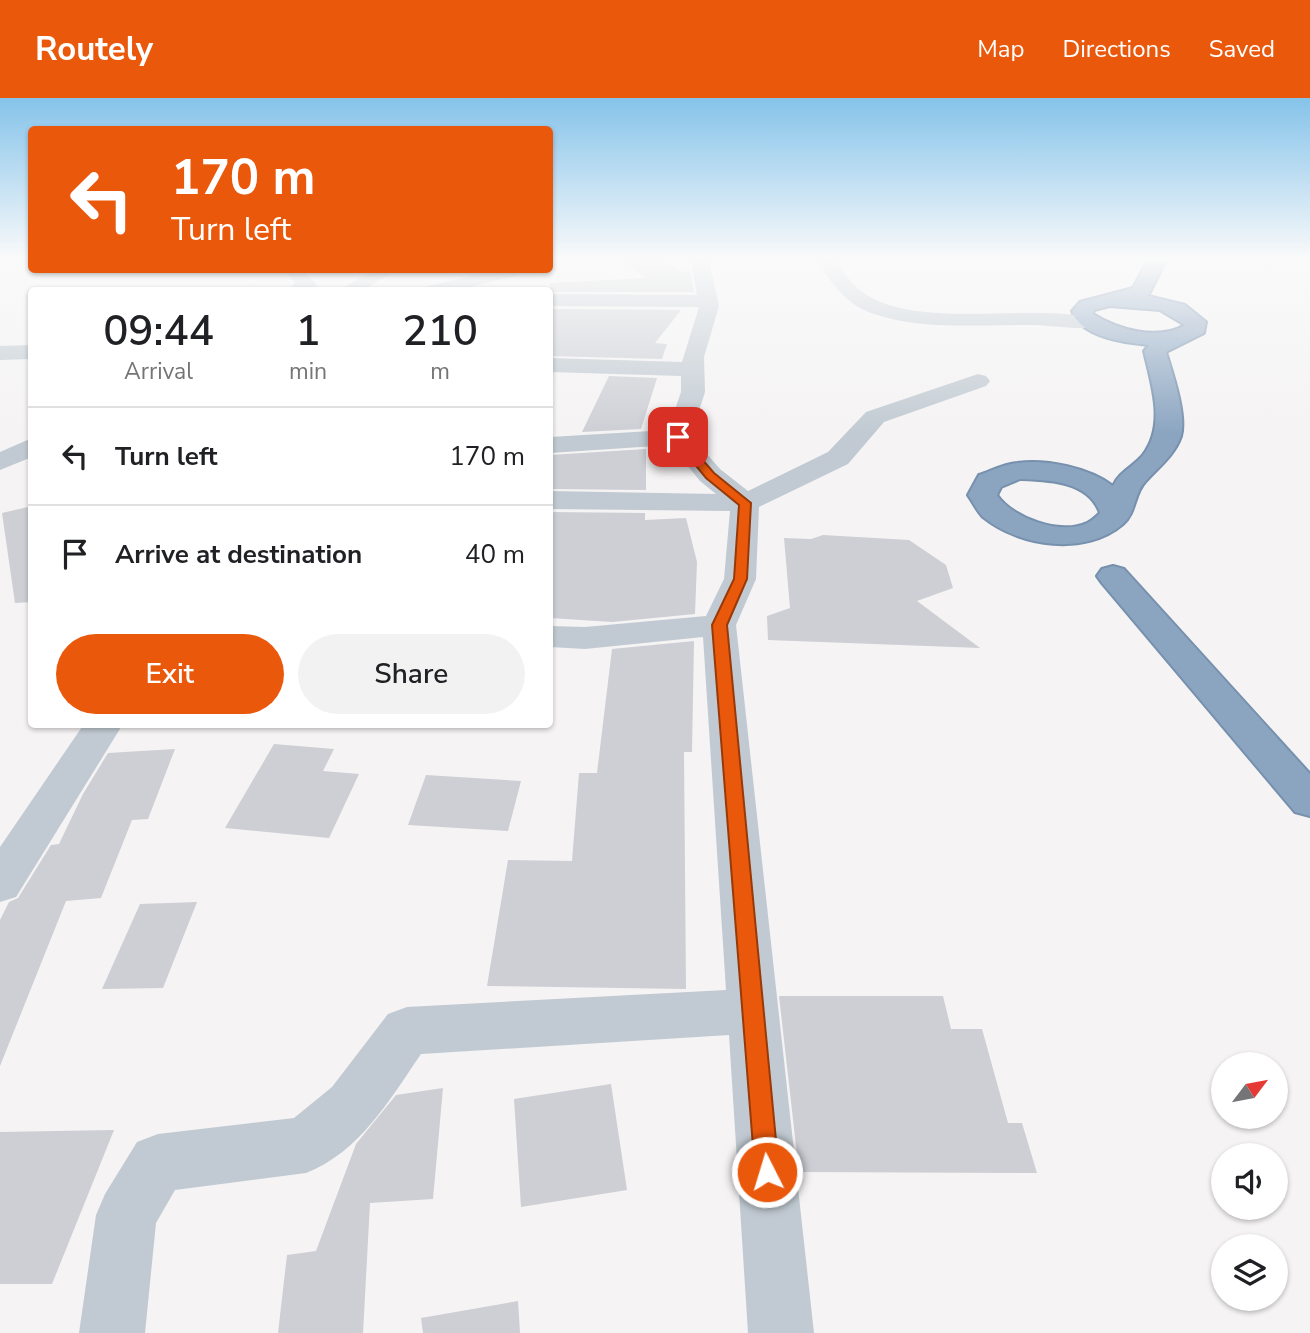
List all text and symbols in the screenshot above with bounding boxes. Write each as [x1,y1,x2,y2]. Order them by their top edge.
text: Routely [35,27,153,72]
text: Map [977,33,1024,65]
text: Directions [1062,33,1171,65]
text: Saved [1209,33,1275,65]
text: 170 m [171,144,315,211]
icon: left [56,154,147,245]
text: Turn left [171,208,291,251]
text: 09:44 [103,303,214,360]
text: 1 [295,303,321,360]
text: 210 [402,303,478,360]
text: Arrival [124,356,193,387]
text: min [289,356,327,387]
text: m [430,356,450,387]
pin [648,407,708,467]
icon: arrive [659,418,697,456]
icon: left [56,437,94,475]
text: Turn left [115,439,218,474]
text: 170 m [449,439,525,474]
icon: arrive [56,535,94,573]
text: Arrive at destination [115,537,362,572]
text: 40 m [465,537,525,572]
button: Exit [56,634,284,714]
button: Share [298,634,525,714]
north arrow [1211,1052,1288,1129]
map controls [1211,1052,1288,1311]
position arrow [730,1135,804,1209]
button: sound [1211,1143,1288,1220]
button: layers [1211,1234,1288,1311]

